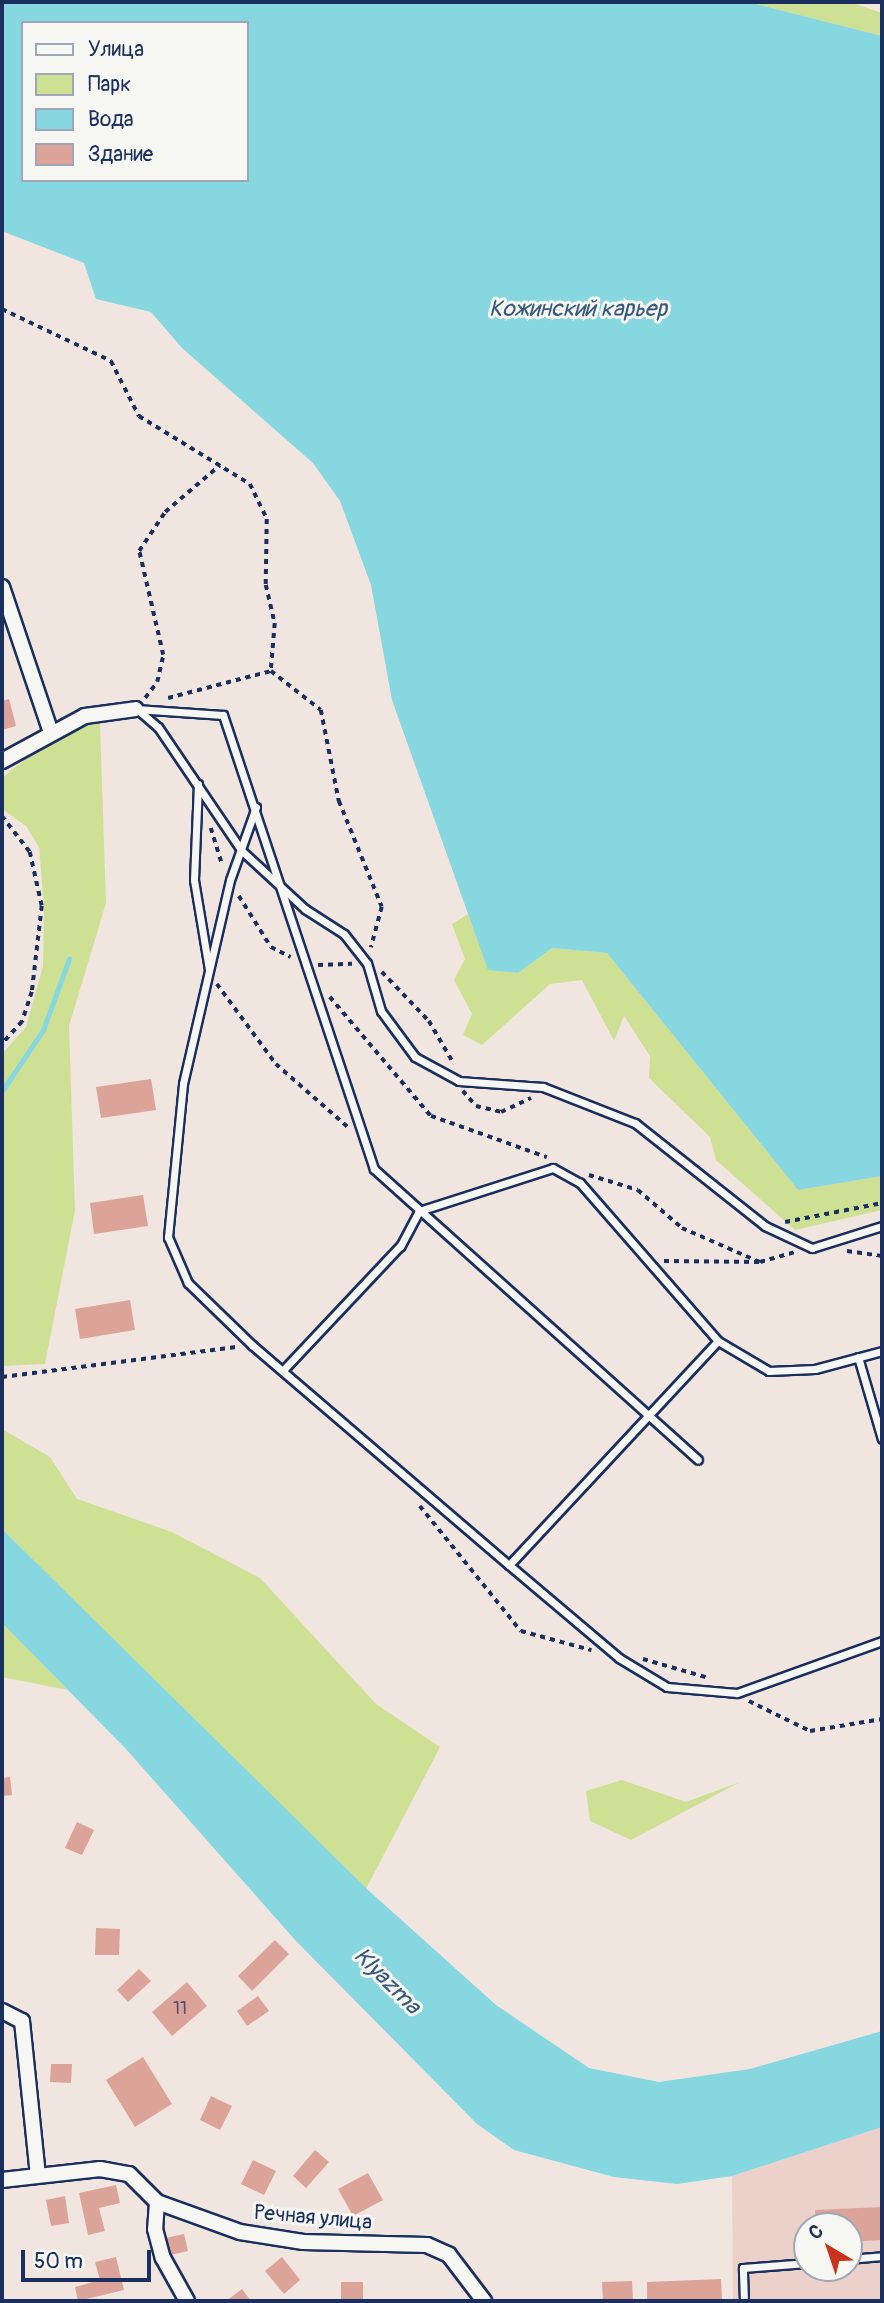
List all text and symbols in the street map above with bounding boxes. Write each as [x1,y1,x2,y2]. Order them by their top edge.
legend [21,21,248,182]
text: Улица [88,36,144,63]
text: Парк [88,71,131,98]
text: Вода [88,106,134,133]
text: Здание [88,141,153,168]
water label: Кожинский карьер [489,295,667,323]
water label: Klyazma [348,1942,426,2020]
house number: 11 [173,1998,187,2020]
street label: Речная улица [253,2200,373,2236]
north arrow [793,2212,863,2282]
text: С [804,2219,828,2245]
scale bar [24,2236,154,2280]
text: 50 m [34,2248,83,2275]

